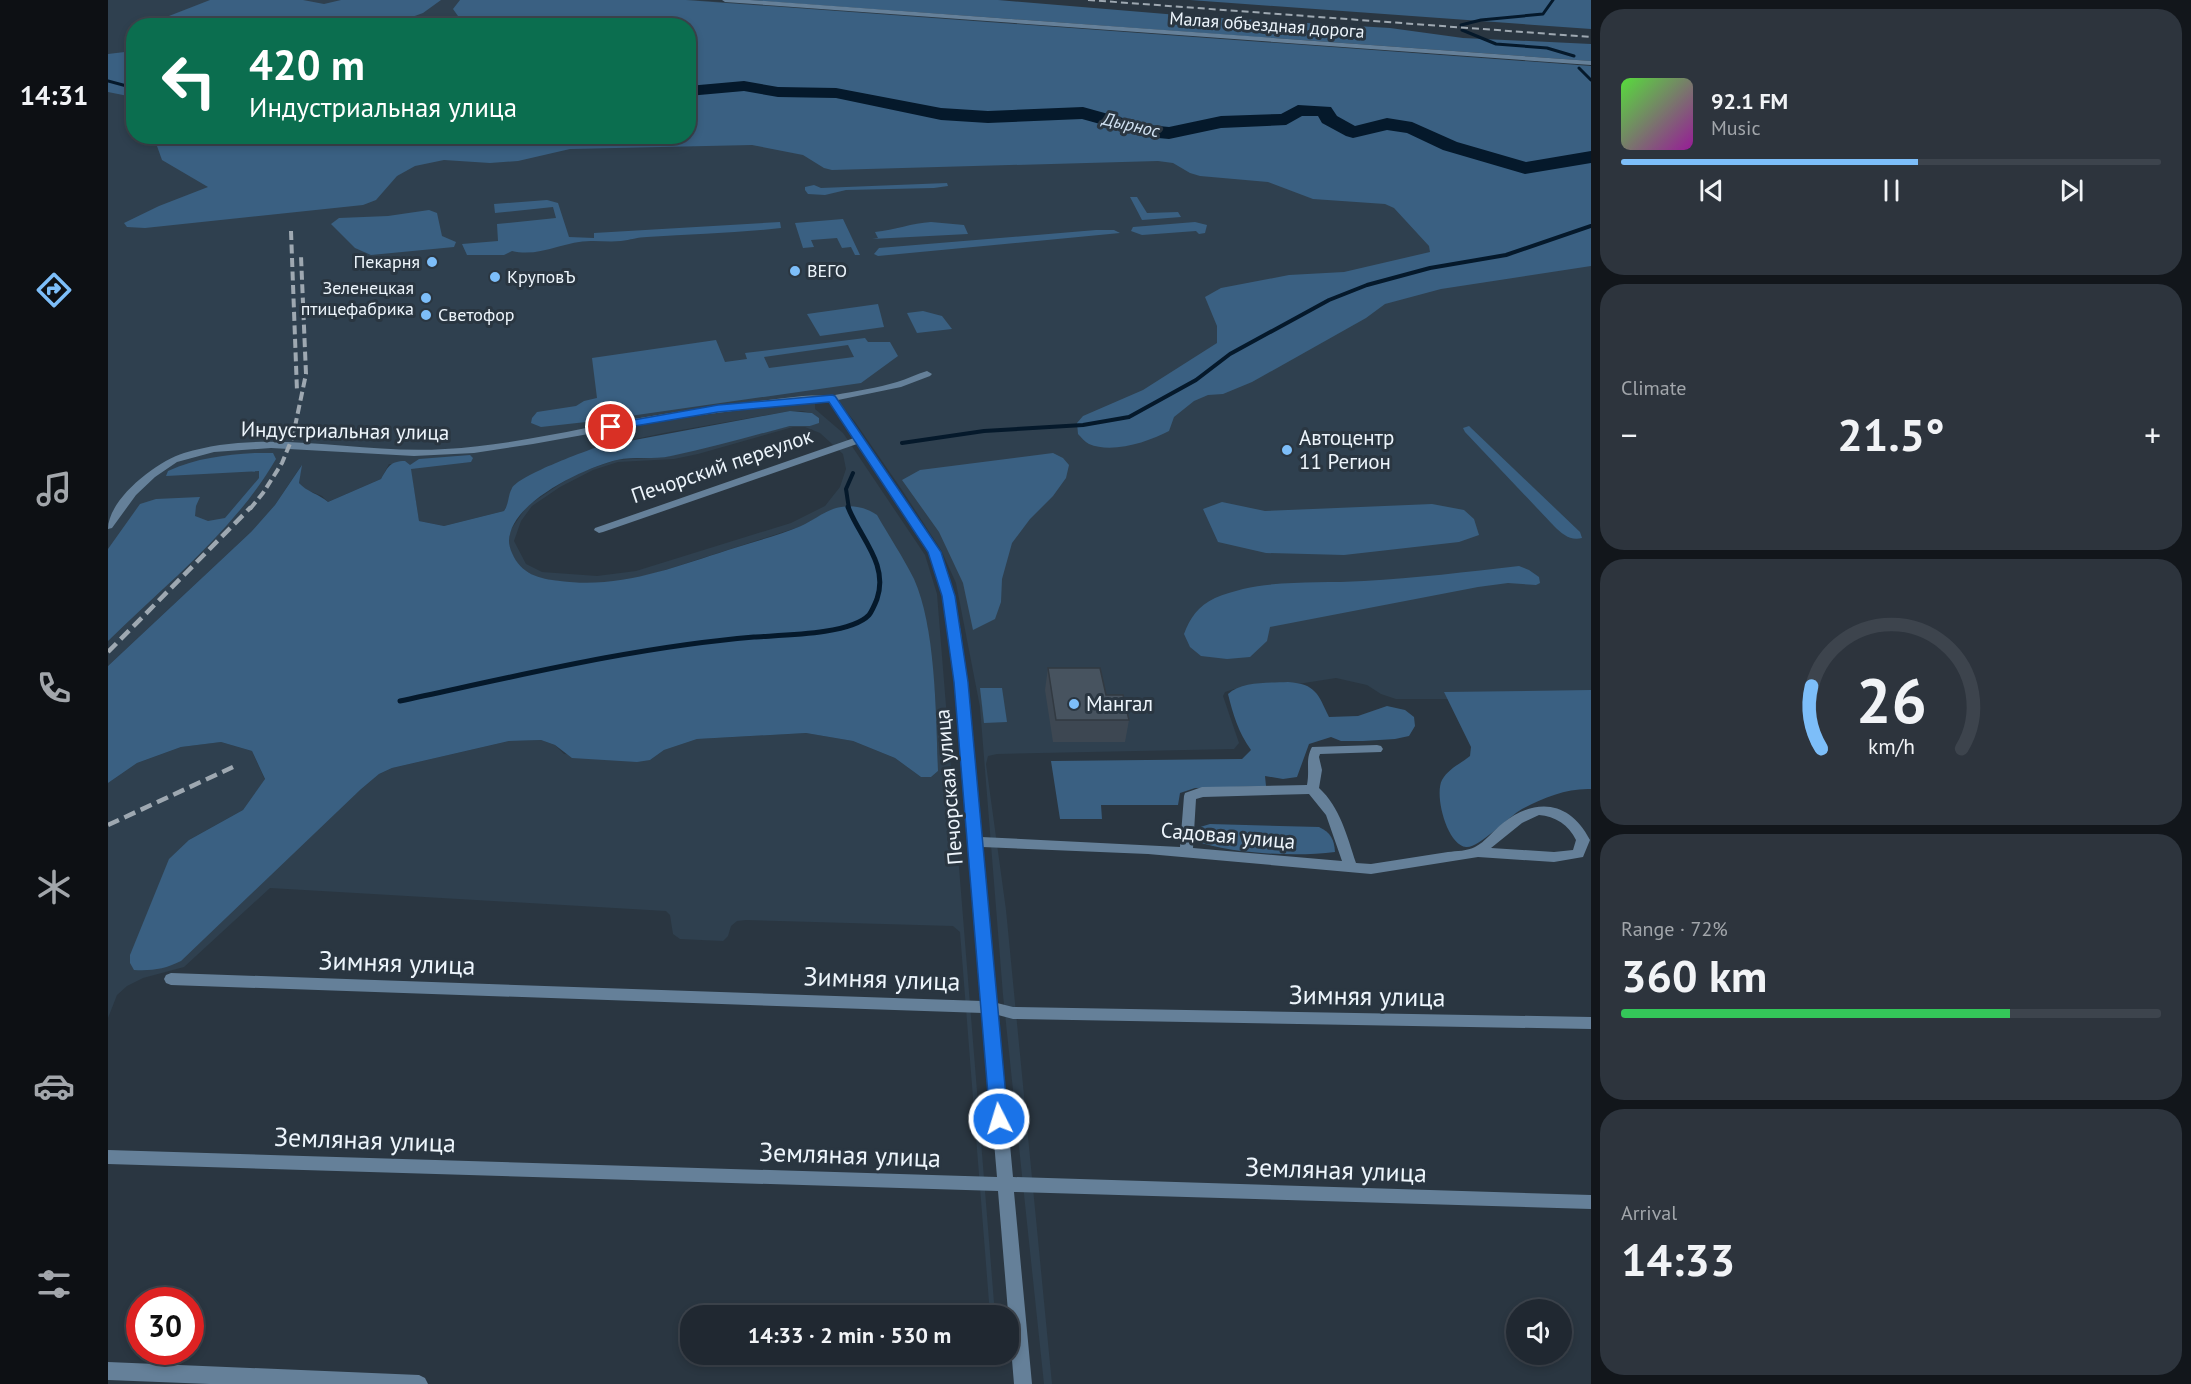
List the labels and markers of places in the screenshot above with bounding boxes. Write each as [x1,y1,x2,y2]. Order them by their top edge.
place label: Пекарня [353,250,420,273]
marker: Пекарня [425,255,439,269]
place label: ВЕГО [807,259,847,282]
marker: ВЕГО [788,264,802,278]
place label: КруповЪ [507,265,576,288]
marker: КруповЪ [488,270,502,284]
place label: Зеленецкая птицефабрика [301,276,414,320]
marker: Зеленецкая птицефабрика [419,291,433,305]
place label: Светофор [438,303,515,326]
marker: Светофор [419,308,433,322]
pin [585,401,636,452]
place label: Автоцентр 11 Регион [1299,424,1394,475]
marker: Автоцентр 11 Регион [1280,443,1294,457]
place label: Мангал [1086,690,1153,717]
marker: Мангал [1067,697,1081,711]

